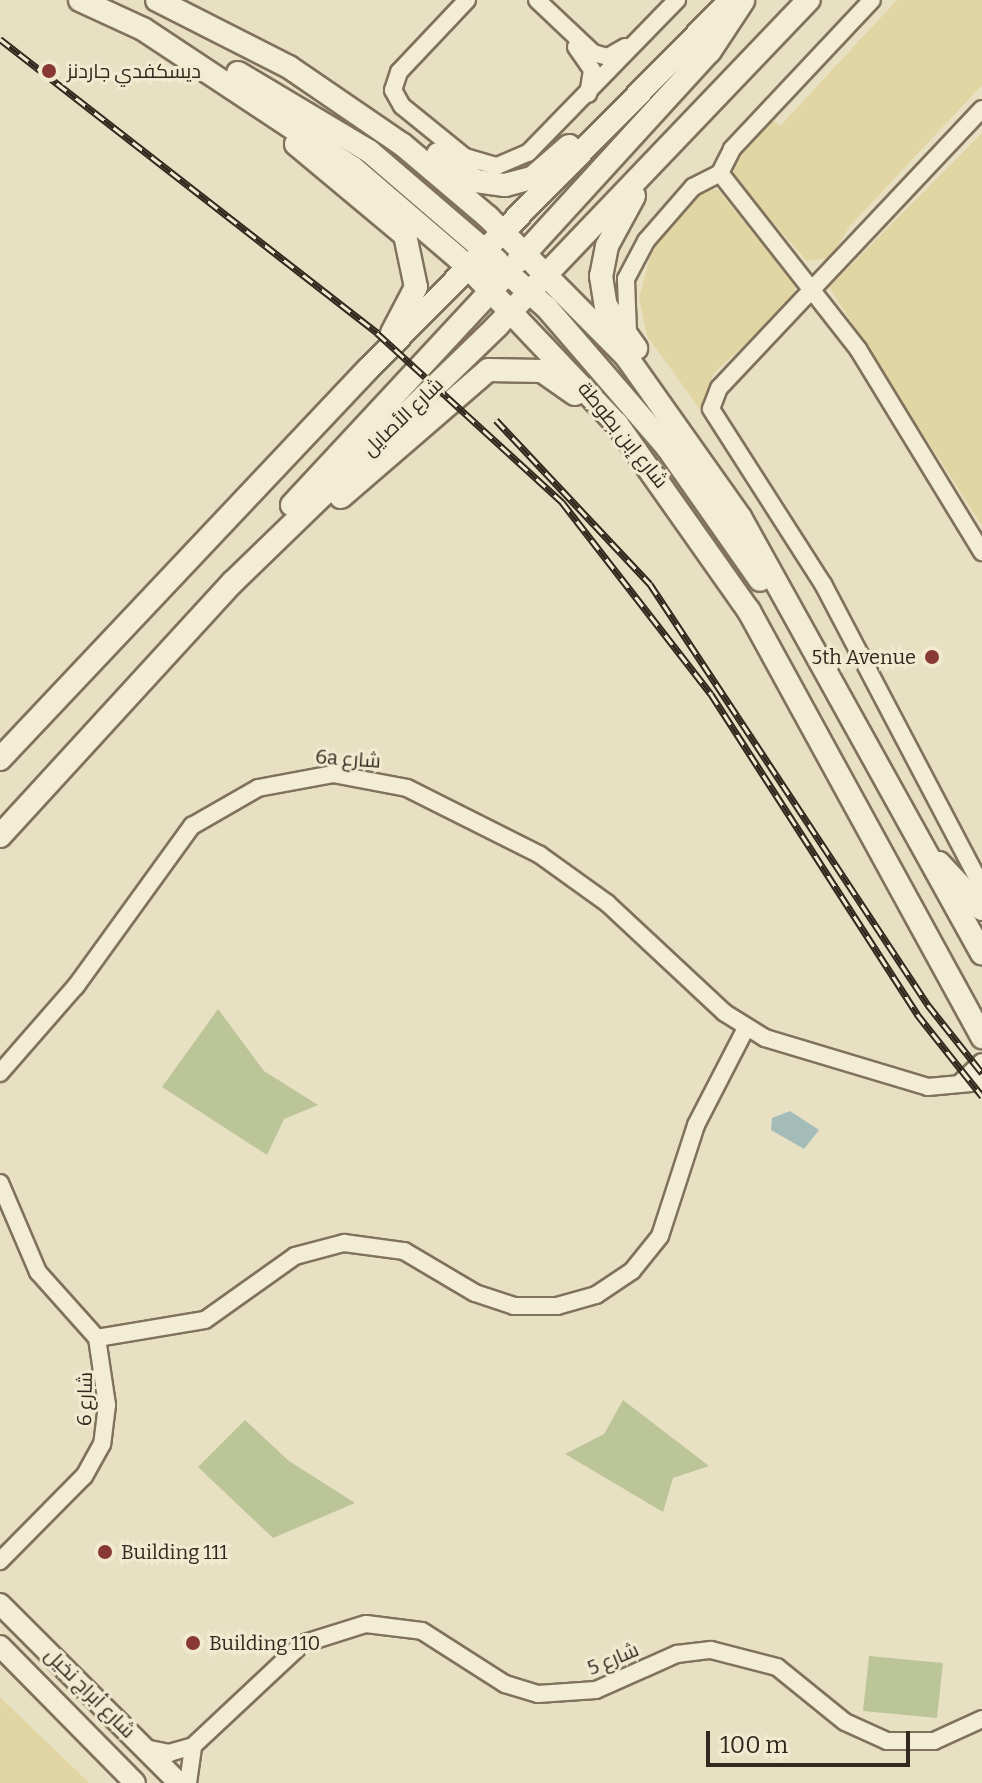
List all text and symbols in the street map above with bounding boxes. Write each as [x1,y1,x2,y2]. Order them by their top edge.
place label: ديسكفدي جاردنز [67,59,201,83]
marker: ديسكفدي جاردنز [38,60,60,82]
street label: شارع الأصايل [358,373,448,461]
street label: شارع إبن بطوطة [573,377,673,493]
place label: 5th Avenue [812,645,916,669]
marker: 5th Avenue [923,648,941,666]
street label: 6a شارع [315,745,381,773]
street label: شارع 6 [73,1372,97,1426]
place label: Building 111 [121,1540,228,1564]
marker: Building 111 [96,1543,114,1561]
place label: Building 110 [209,1631,320,1655]
marker: Building 110 [184,1634,202,1652]
street label: شارع 5 [584,1638,642,1680]
street label: شارع أبراج نخيل [40,1643,140,1743]
scale bar [710,1715,914,1765]
text: 100 m [720,1731,788,1759]

